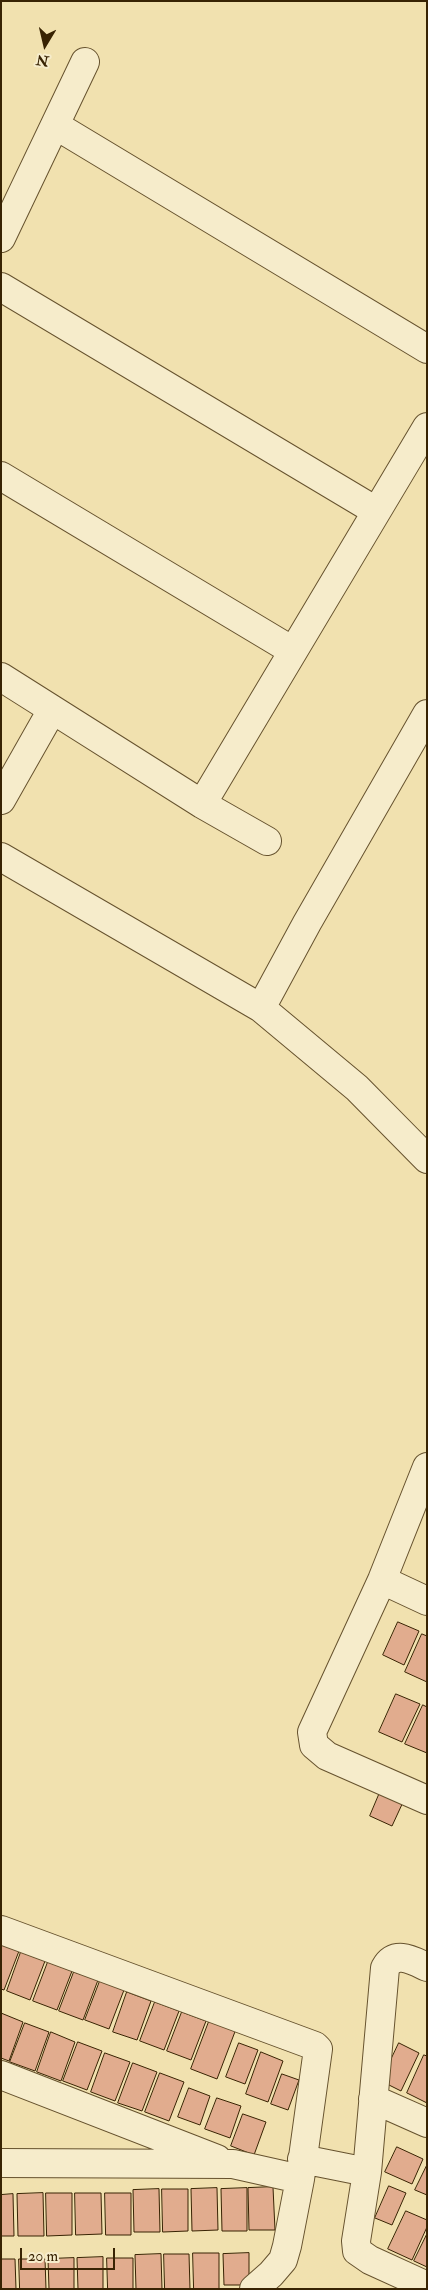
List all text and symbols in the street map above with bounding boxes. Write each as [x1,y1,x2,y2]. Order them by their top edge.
north arrow [20,20,70,70]
text: N [35,51,50,70]
scale bar [22,2238,118,2270]
text: 20 m [28,2247,58,2266]

